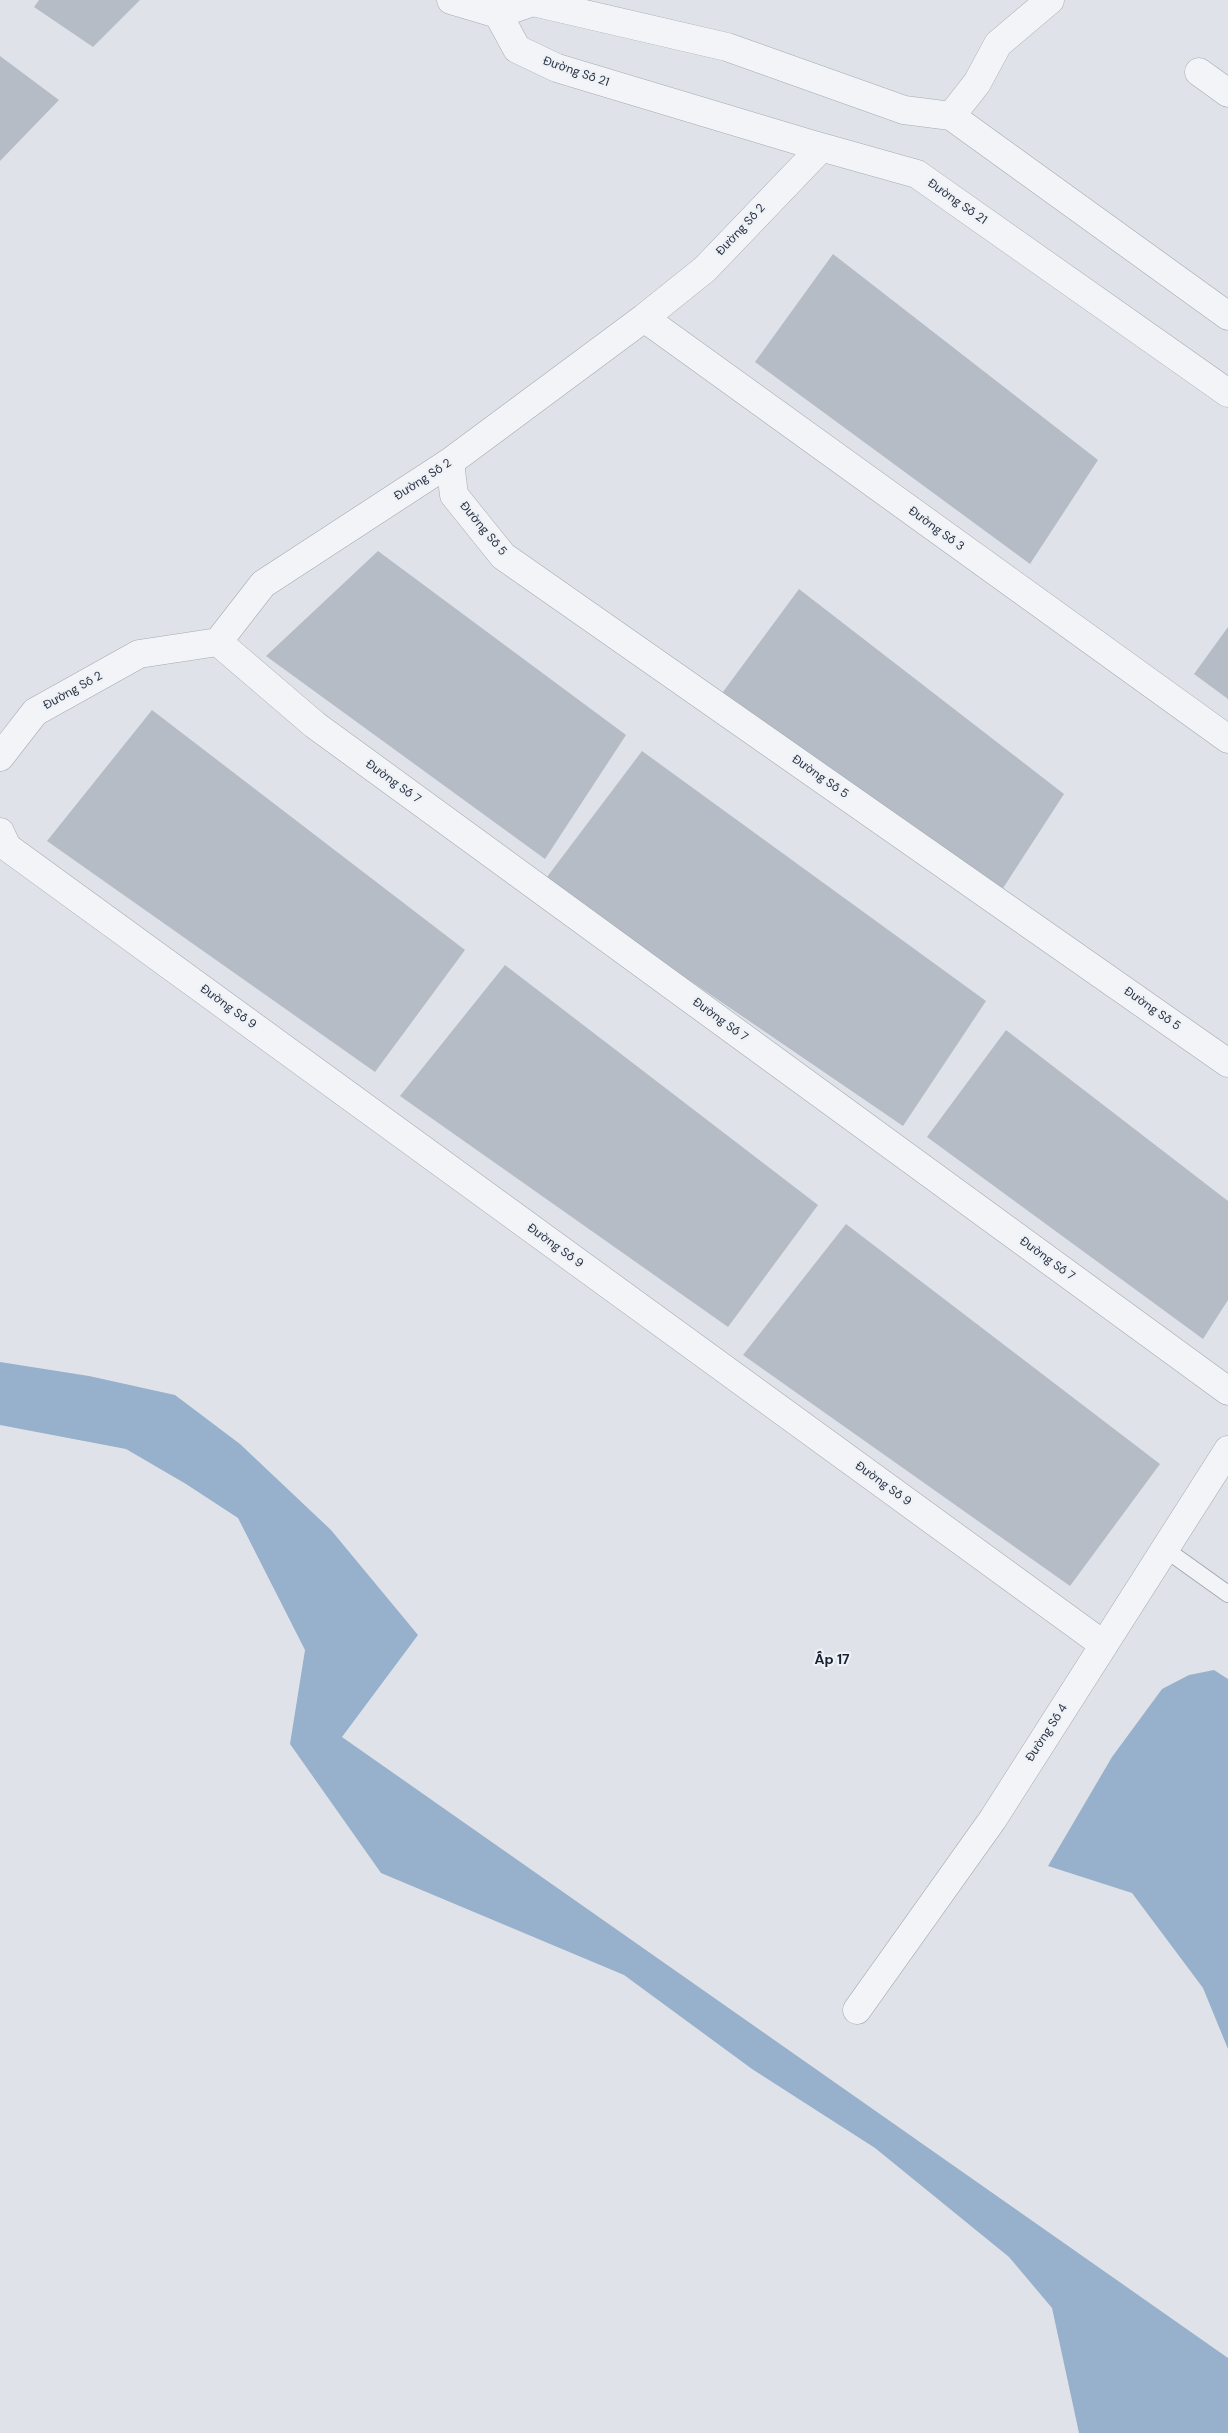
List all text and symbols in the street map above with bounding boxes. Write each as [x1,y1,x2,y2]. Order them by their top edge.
street label: Đường Số 21 [541,54,611,90]
street label: Đường Số 21 [925,176,989,228]
street label: Đường Số 2 [713,201,769,259]
street label: Đường Số 2 [392,456,454,504]
street label: Đường Số 5 [456,499,510,559]
street label: Đường Số 3 [905,504,967,554]
street label: Đường Số 2 [41,669,105,713]
street label: Đường Số 5 [789,752,851,802]
street label: Đường Số 7 [363,757,423,807]
street label: Đường Số 9 [197,982,259,1032]
street label: Đường Số 5 [1121,984,1183,1034]
street label: Đường Số 7 [690,995,750,1045]
street label: Đường Số 9 [524,1221,586,1271]
street label: Đường Số 7 [1017,1234,1077,1284]
street label: Đường Số 9 [852,1459,914,1509]
district label: Ấp 17 [815,1652,849,1668]
street label: Đường Số 4 [1023,1702,1071,1764]

